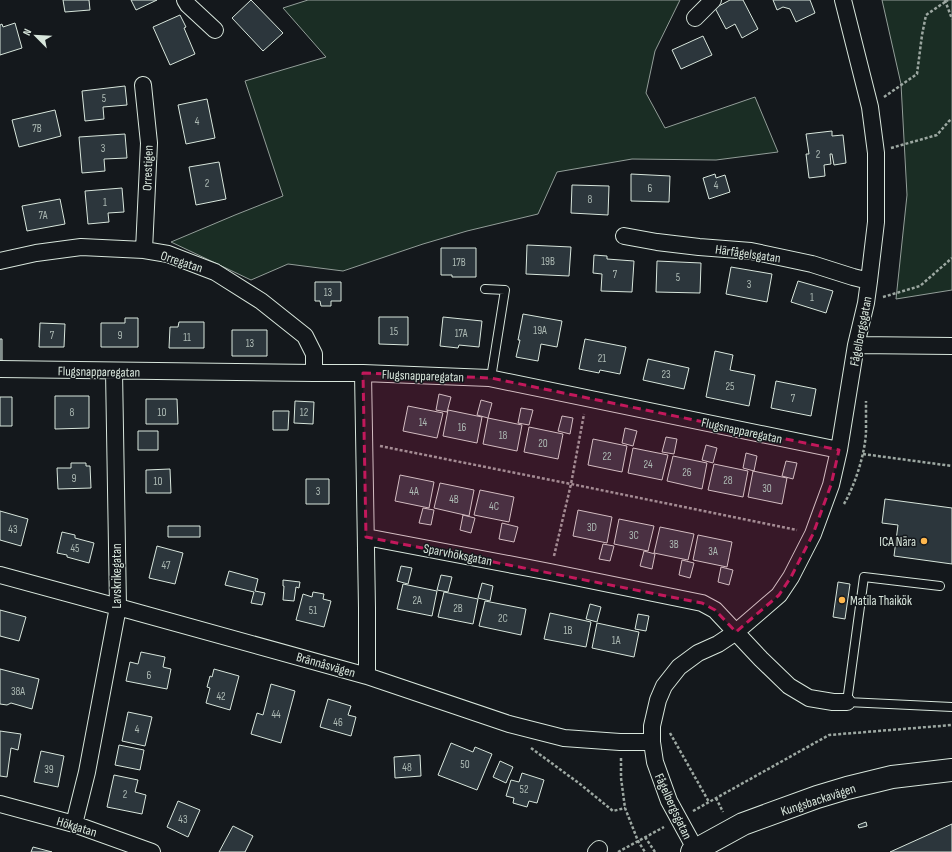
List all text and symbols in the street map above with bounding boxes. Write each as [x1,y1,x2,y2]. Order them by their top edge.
north arrow [16,16,56,56]
text: N [20,27,35,37]
house number: 5 [102,92,106,105]
house number: 4 [195,115,200,128]
house number: 7B [32,122,42,135]
house number: 3 [101,142,106,155]
street label: Orrestigen [139,145,157,191]
house number: 2 [816,148,821,161]
house number: 2 [205,177,210,190]
house number: 4 [714,179,719,192]
house number: 6 [648,182,653,195]
house number: 8 [588,193,593,206]
house number: 1 [103,196,107,209]
house number: 7A [39,209,48,222]
street label: Härfågelsgatan [714,241,782,267]
street label: Orregatan [159,248,205,276]
house number: 19B [541,255,555,268]
house number: 17B [452,256,466,269]
house number: 7 [613,268,618,281]
house number: 5 [676,271,680,284]
house number: 3 [747,278,752,291]
house number: 13 [324,286,333,299]
house number: 1 [810,291,814,304]
street label: Fågelbergsgatan [846,295,876,367]
house number: 19A [533,324,547,337]
house number: 15 [390,325,398,338]
house number: 17A [455,327,468,340]
house number: 7 [50,329,55,342]
house number: 9 [118,329,123,342]
house number: 11 [183,331,191,344]
house number: 13 [246,337,255,350]
house number: 21 [598,352,606,365]
street label: Flugsnapparegatan [58,363,140,381]
street label: Flugsnapparegatan [382,367,464,385]
house number: 23 [661,368,671,381]
house number: 25 [726,380,734,393]
house number: 7 [791,392,796,405]
house number: 8 [70,406,75,419]
house number: 10 [158,406,166,419]
house number: 12 [300,406,309,419]
street label: Flugsnapparegatan [700,415,784,447]
house number: 14 [419,416,428,429]
house number: 16 [458,421,467,434]
house number: 18 [499,429,508,442]
house number: 20 [538,437,548,450]
house number: 22 [602,450,612,463]
house number: 24 [643,458,653,471]
house number: 26 [682,466,692,479]
house number: 9 [72,472,77,485]
house number: 28 [723,474,733,487]
house number: 10 [154,475,162,488]
house number: 30 [762,482,772,495]
house number: 3 [316,485,321,498]
house number: 4A [409,485,419,498]
house number: 4B [449,493,459,506]
house number: 4C [489,500,499,513]
house number: 3D [587,521,597,534]
house number: 43 [8,523,18,536]
house number: 3C [629,529,639,542]
place label: ICA Nära [879,534,916,550]
marker: ICA Nära [919,536,929,546]
house number: 3B [669,538,679,551]
street label: Sparvhöksgatan [422,540,494,569]
house number: 45 [70,542,80,555]
street label: Lavskrikegatan [109,543,125,609]
house number: 3A [708,545,718,558]
house number: 47 [162,559,171,572]
place label: Matila Thaikök [850,593,912,609]
house number: 2A [412,594,422,607]
marker: Matila Thaikök [837,595,847,605]
house number: 2B [453,602,463,615]
house number: 51 [309,604,317,617]
house number: 2C [498,612,508,625]
house number: 1B [564,624,573,637]
house number: 1A [612,634,621,647]
street label: Brännåsvägen [294,649,357,681]
house number: 6 [147,669,152,682]
house number: 38A [11,685,25,698]
house number: 42 [216,690,226,703]
house number: 44 [271,708,281,721]
house number: 46 [333,716,343,729]
house number: 4 [135,723,140,736]
house number: 50 [460,758,470,771]
house number: 48 [402,761,412,774]
house number: 39 [44,763,54,776]
street label: Fågelbergsgatan [651,771,695,842]
street label: Kungsbackavägen [779,780,858,820]
house number: 52 [520,783,529,796]
house number: 2 [123,788,128,801]
street label: Hökgatan [55,813,99,841]
house number: 43 [178,813,188,826]

